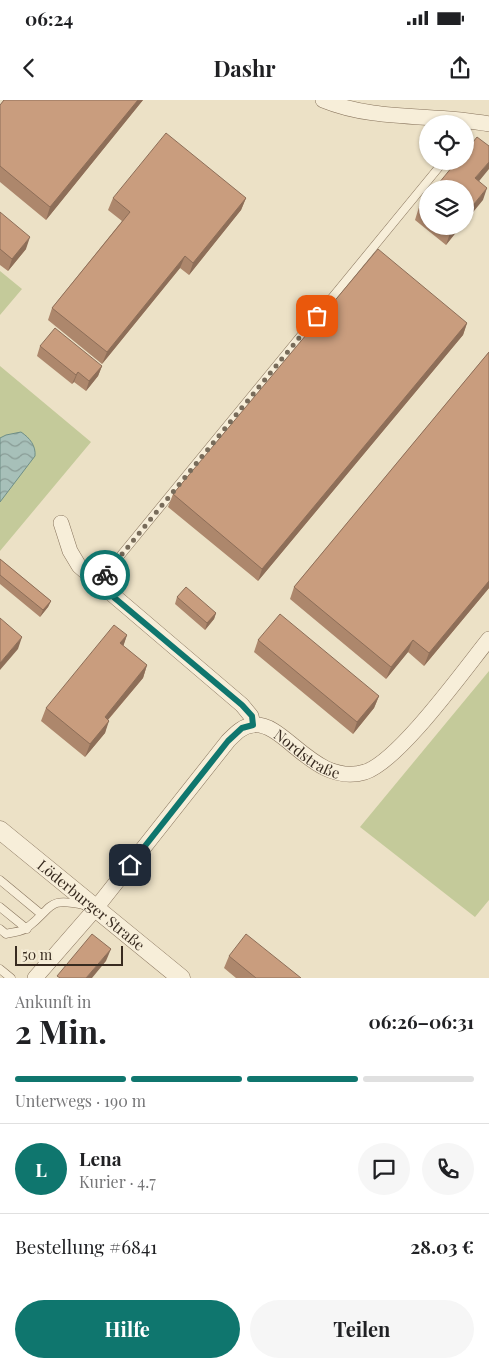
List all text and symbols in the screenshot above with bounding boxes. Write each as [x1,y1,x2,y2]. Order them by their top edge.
text: 06:24 [25,5,73,31]
text: Dashr [213,53,276,83]
icon: back [15,54,43,82]
icon: share [446,54,474,82]
map controls [419,115,474,235]
button: locate [419,115,474,170]
button: layers [419,180,474,235]
pin [296,295,338,337]
icon: bag [303,302,331,330]
courier [80,550,130,600]
icon: bike [91,561,119,589]
street label: Nordstraße [270,724,342,783]
pin [109,844,151,886]
icon: home [116,851,144,879]
street label: Löderburger Straße [34,855,149,955]
scale bar [15,943,122,966]
text: 50 m [22,945,52,964]
text: Ankunft in [15,991,91,1012]
text: 06:26–06:31 [369,1008,474,1034]
text: 2 Min. [15,1009,107,1052]
text: Unterwegs · 190 m [15,1090,146,1111]
button: chat [358,1143,410,1195]
button: phone [422,1143,474,1195]
text: Lena [79,1145,122,1171]
text: L [35,1156,47,1182]
text: Kurier · 4.7 [79,1171,156,1192]
text: Bestellung #6841 [15,1233,157,1259]
text: 28.03 € [410,1233,474,1259]
button: Hilfe [15,1300,240,1358]
button: Teilen [250,1300,474,1358]

